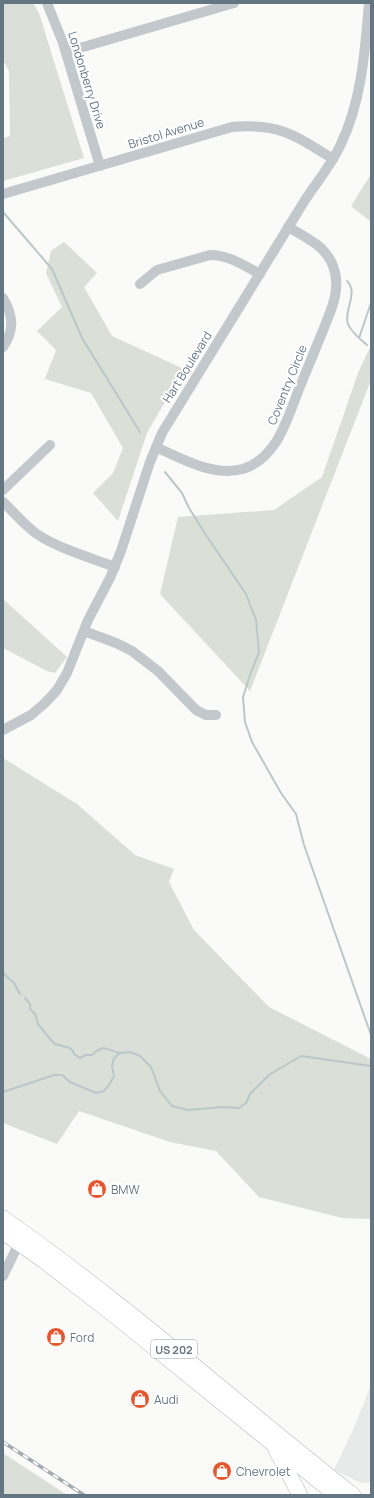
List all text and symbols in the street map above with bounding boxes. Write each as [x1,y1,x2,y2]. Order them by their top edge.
street label: Londonberry Drive [64,29,110,131]
street label: Bristol Avenue [126,113,206,153]
street label: Hart Boulevard [158,328,216,406]
street label: Coventry Circle [263,342,311,428]
shop icon: BMW [86,1178,108,1200]
place label: BMW [111,1181,140,1198]
shop icon: Ford [45,1326,67,1348]
place label: Ford [70,1329,94,1346]
road number: US 202 [151,1340,197,1358]
shop icon: Audi [129,1388,151,1410]
place label: Audi [154,1391,179,1408]
shop icon: Chevrolet [211,1460,233,1482]
place label: Chevrolet [236,1463,291,1480]

